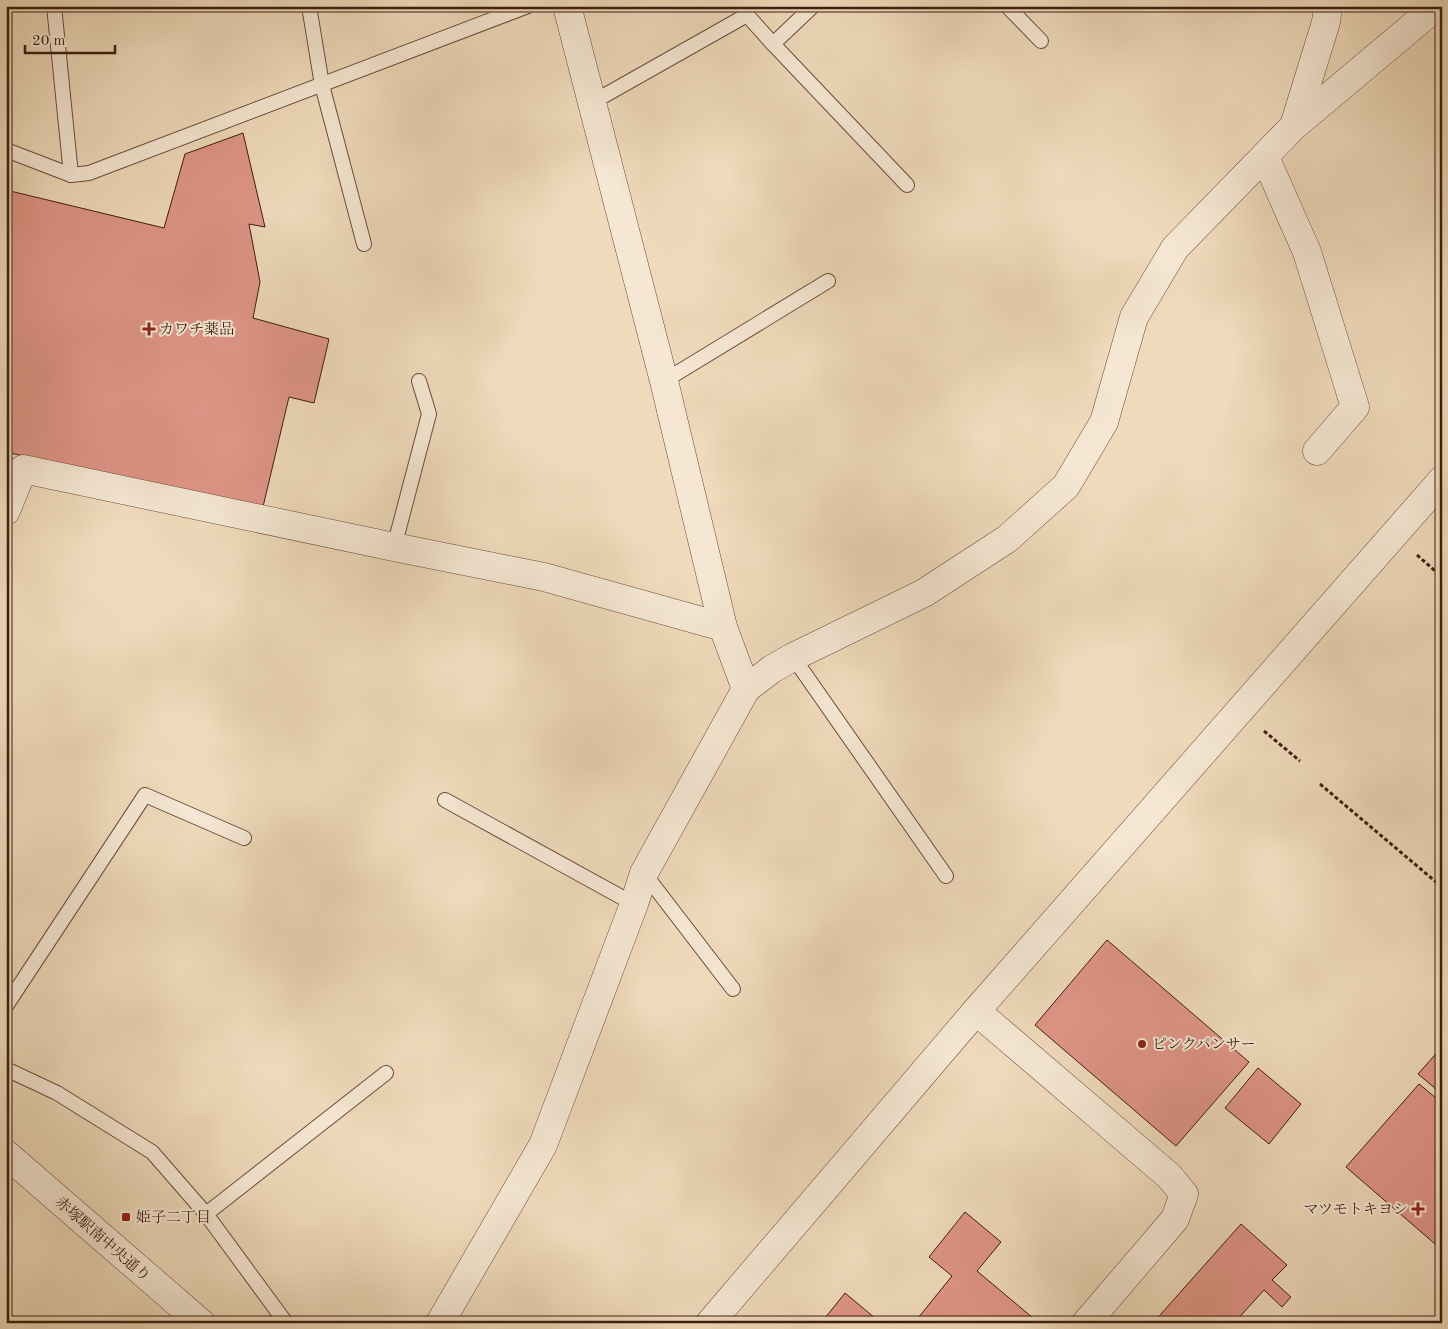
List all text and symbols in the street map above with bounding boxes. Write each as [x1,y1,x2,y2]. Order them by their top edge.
scale bar [25,22,115,54]
text: 20 m [32,34,66,49]
place label: カワチ薬品 [159,321,234,338]
marker: カワチ薬品 [143,323,155,335]
place label: ピンクパンサー [1152,1037,1256,1053]
marker: ピンクパンサー [1136,1038,1148,1050]
street label: 赤塚駅南中央通り [52,1194,154,1285]
place label: マツモトキヨシ [1303,1202,1408,1218]
marker: マツモトキヨシ [1412,1203,1424,1215]
place label: 姫子二丁目 [136,1209,211,1226]
marker: 姫子二丁目 [120,1211,132,1223]

